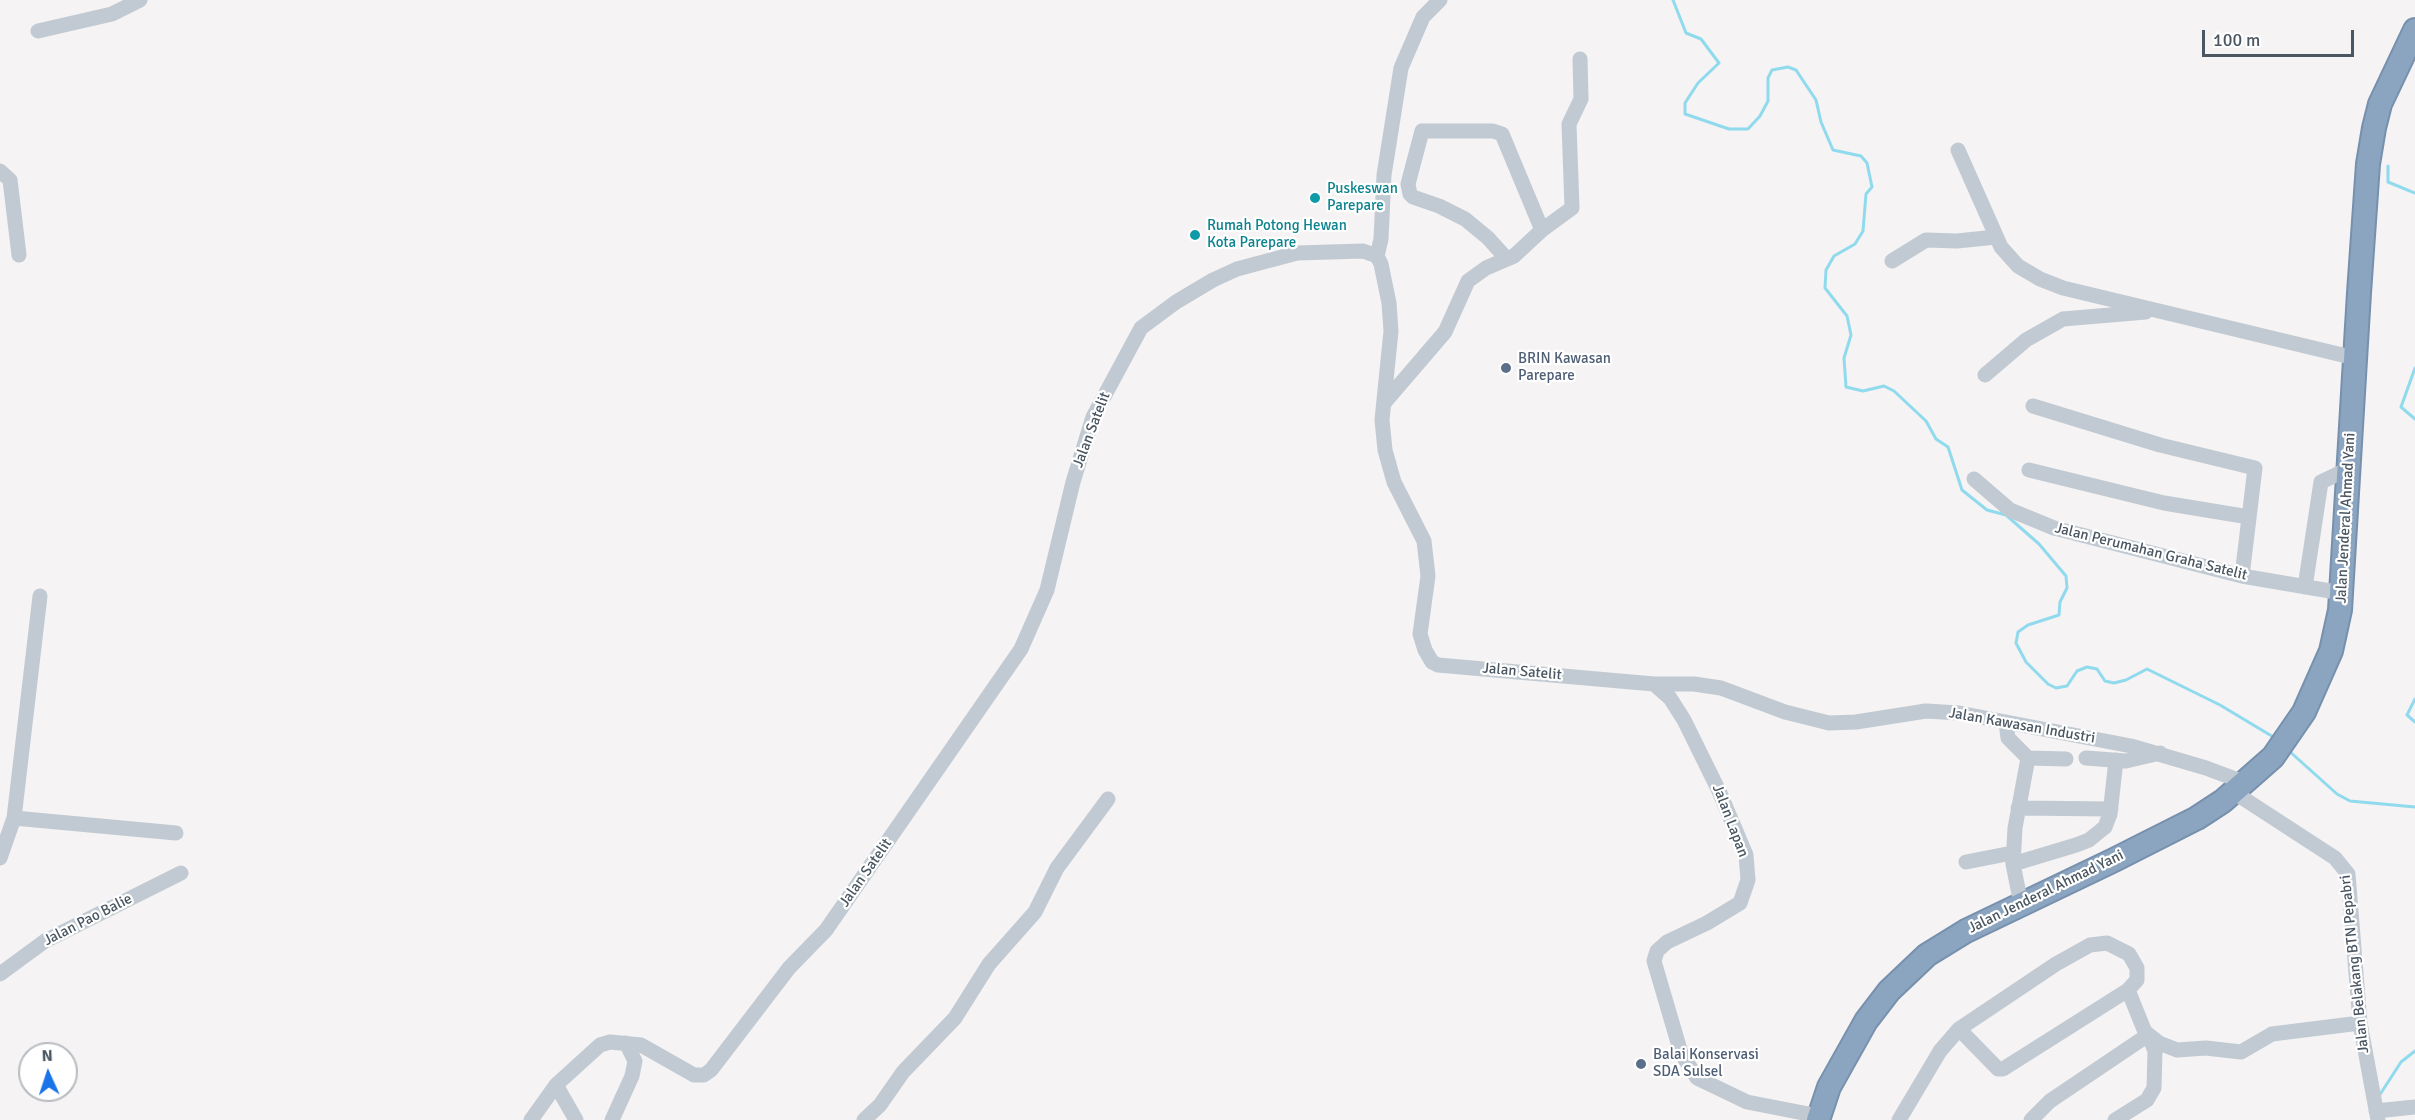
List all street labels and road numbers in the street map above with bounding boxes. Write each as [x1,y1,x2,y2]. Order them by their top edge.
street label: Jalan Satelit [1069,390,1115,470]
street label: Jalan Jenderal Ahmad Yani [2333,432,2359,604]
street label: Jalan Perumahan Graha Satelit [2053,519,2249,585]
street label: Jalan Satelit [1482,660,1562,684]
street label: Jalan Kawasan Industri [1947,704,2097,748]
street label: Jalan Lapan [1708,782,1752,860]
street label: Jalan Satelit [836,835,896,911]
street label: Jalan Jenderal Ahmad Yani [1965,846,2127,938]
street label: Jalan Belakang BTN Pepabri [2337,874,2373,1054]
street label: Jalan Pao Balie [41,890,135,950]

